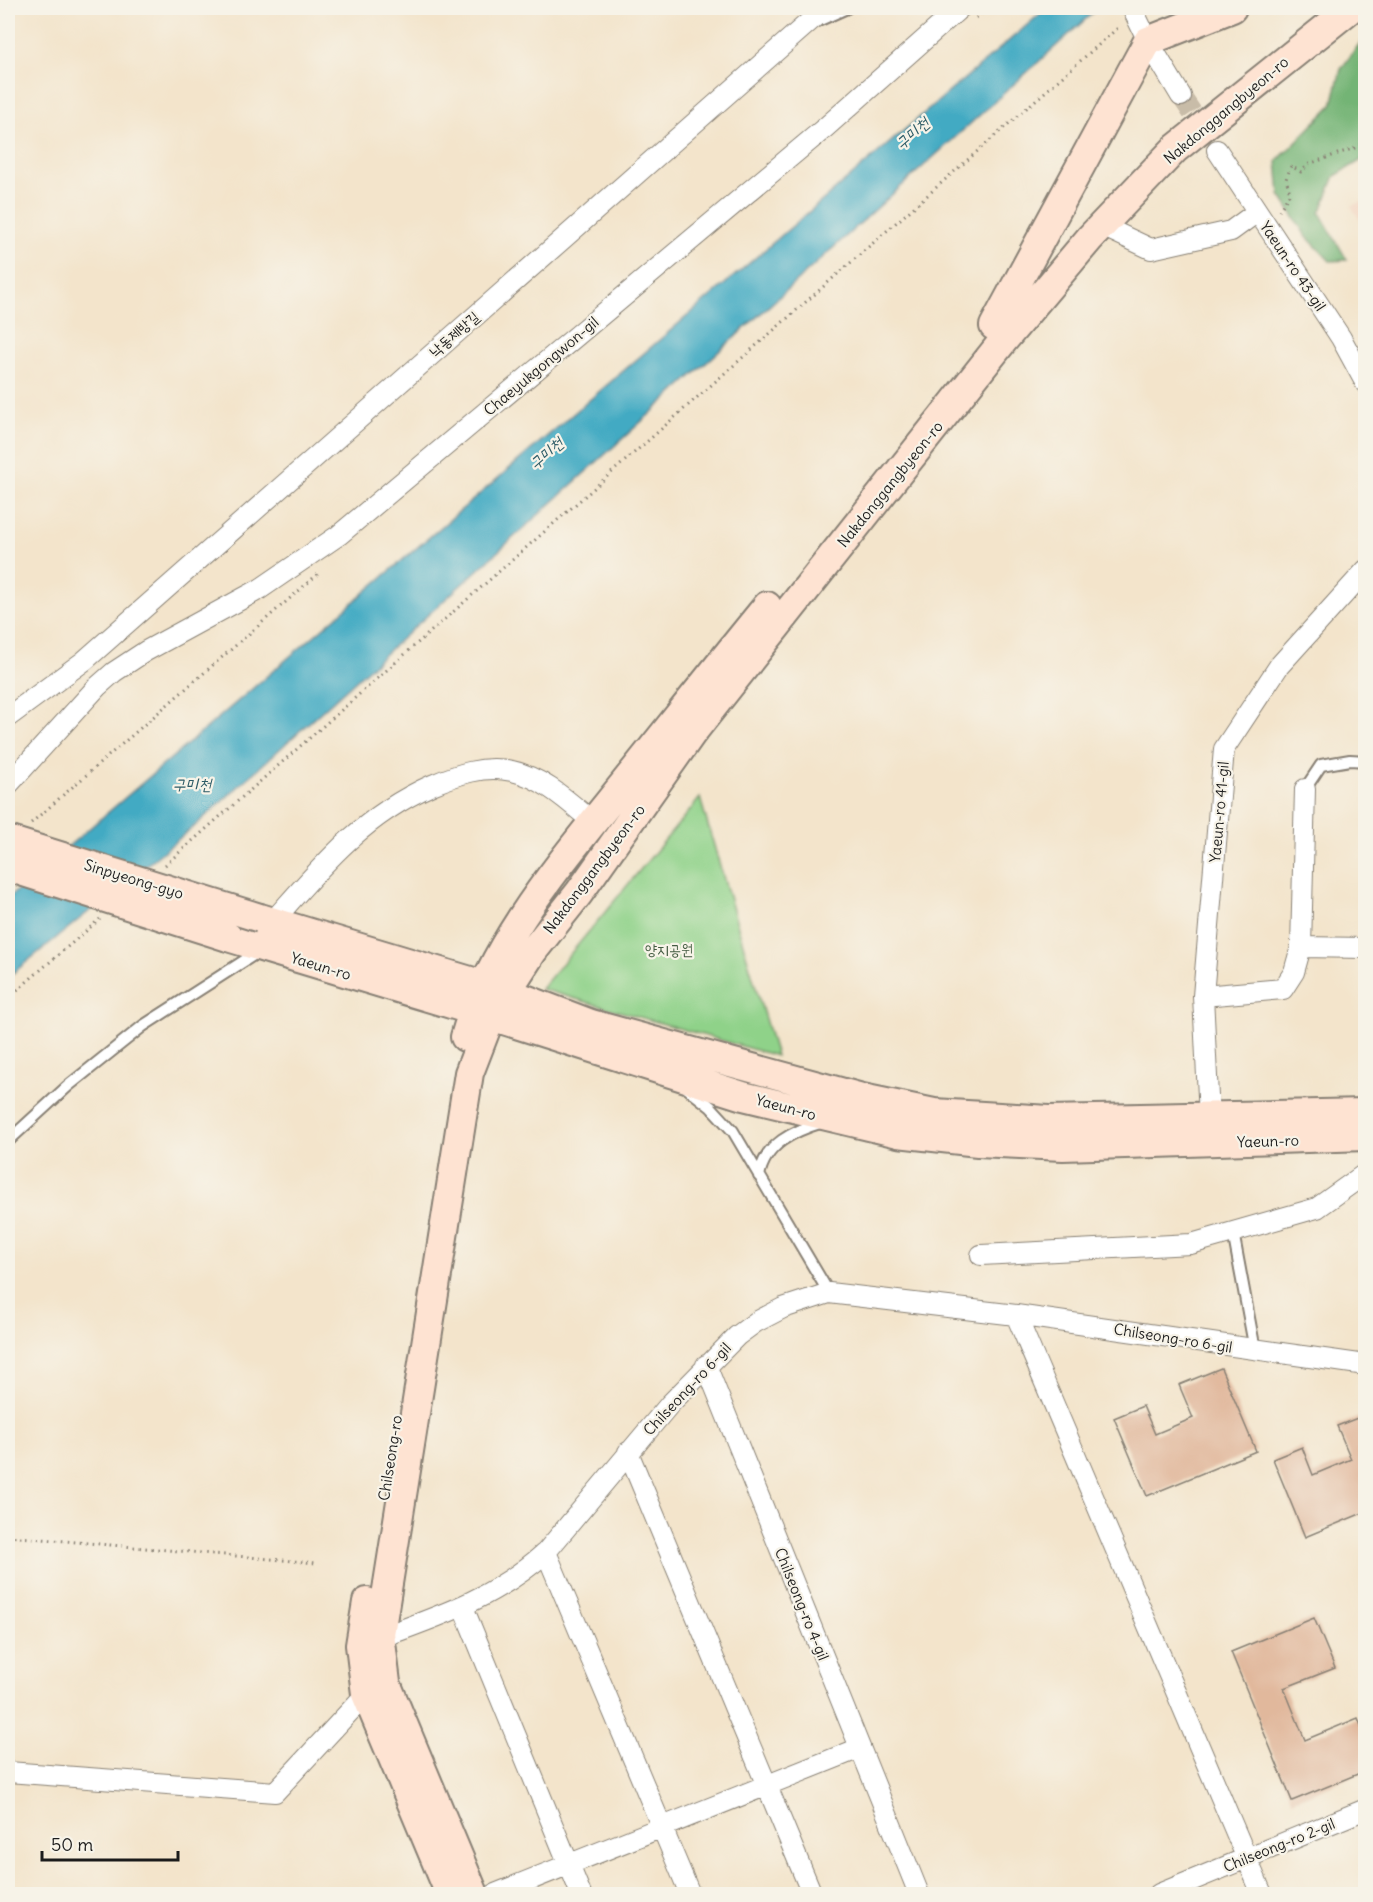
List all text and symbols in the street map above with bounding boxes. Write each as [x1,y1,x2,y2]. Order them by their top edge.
street label: Nakdonggangbyeon-ro [1160,52,1292,168]
water label: 구미천 [891,111,935,153]
street label: Yaeun-ro 43-gil [1256,218,1330,314]
street label: 낙동제방길 [425,307,483,361]
street label: Chaeyukgongwon-gil [480,312,602,420]
street label: Nakdonggangbyeon-ro [833,417,947,551]
water label: 구미천 [525,431,569,473]
street label: Yaeun-ro 41-gil [1205,761,1233,863]
water label: 구미천 [173,774,213,794]
street label: Nakdonggangbyeon-ro [539,801,649,937]
street label: Sinpyeong-gyo [82,855,186,903]
park label: 양지공원 [645,940,693,959]
street label: Yaeun-ro [289,948,353,984]
street label: Yaeun-ro [754,1090,818,1124]
street label: Yaeun-ro [1237,1130,1299,1152]
street label: Chilseong-ro 6-gil [1112,1319,1234,1357]
street label: Chilseong-ro 6-gil [639,1339,735,1439]
street label: Chilseong-ro [374,1414,406,1502]
street label: Chilseong-ro 4-gil [771,1545,833,1663]
street label: Chilseong-ro 2-gil [1220,1814,1338,1876]
scale bar [42,1824,178,1862]
text: 50 m [51,1833,93,1856]

